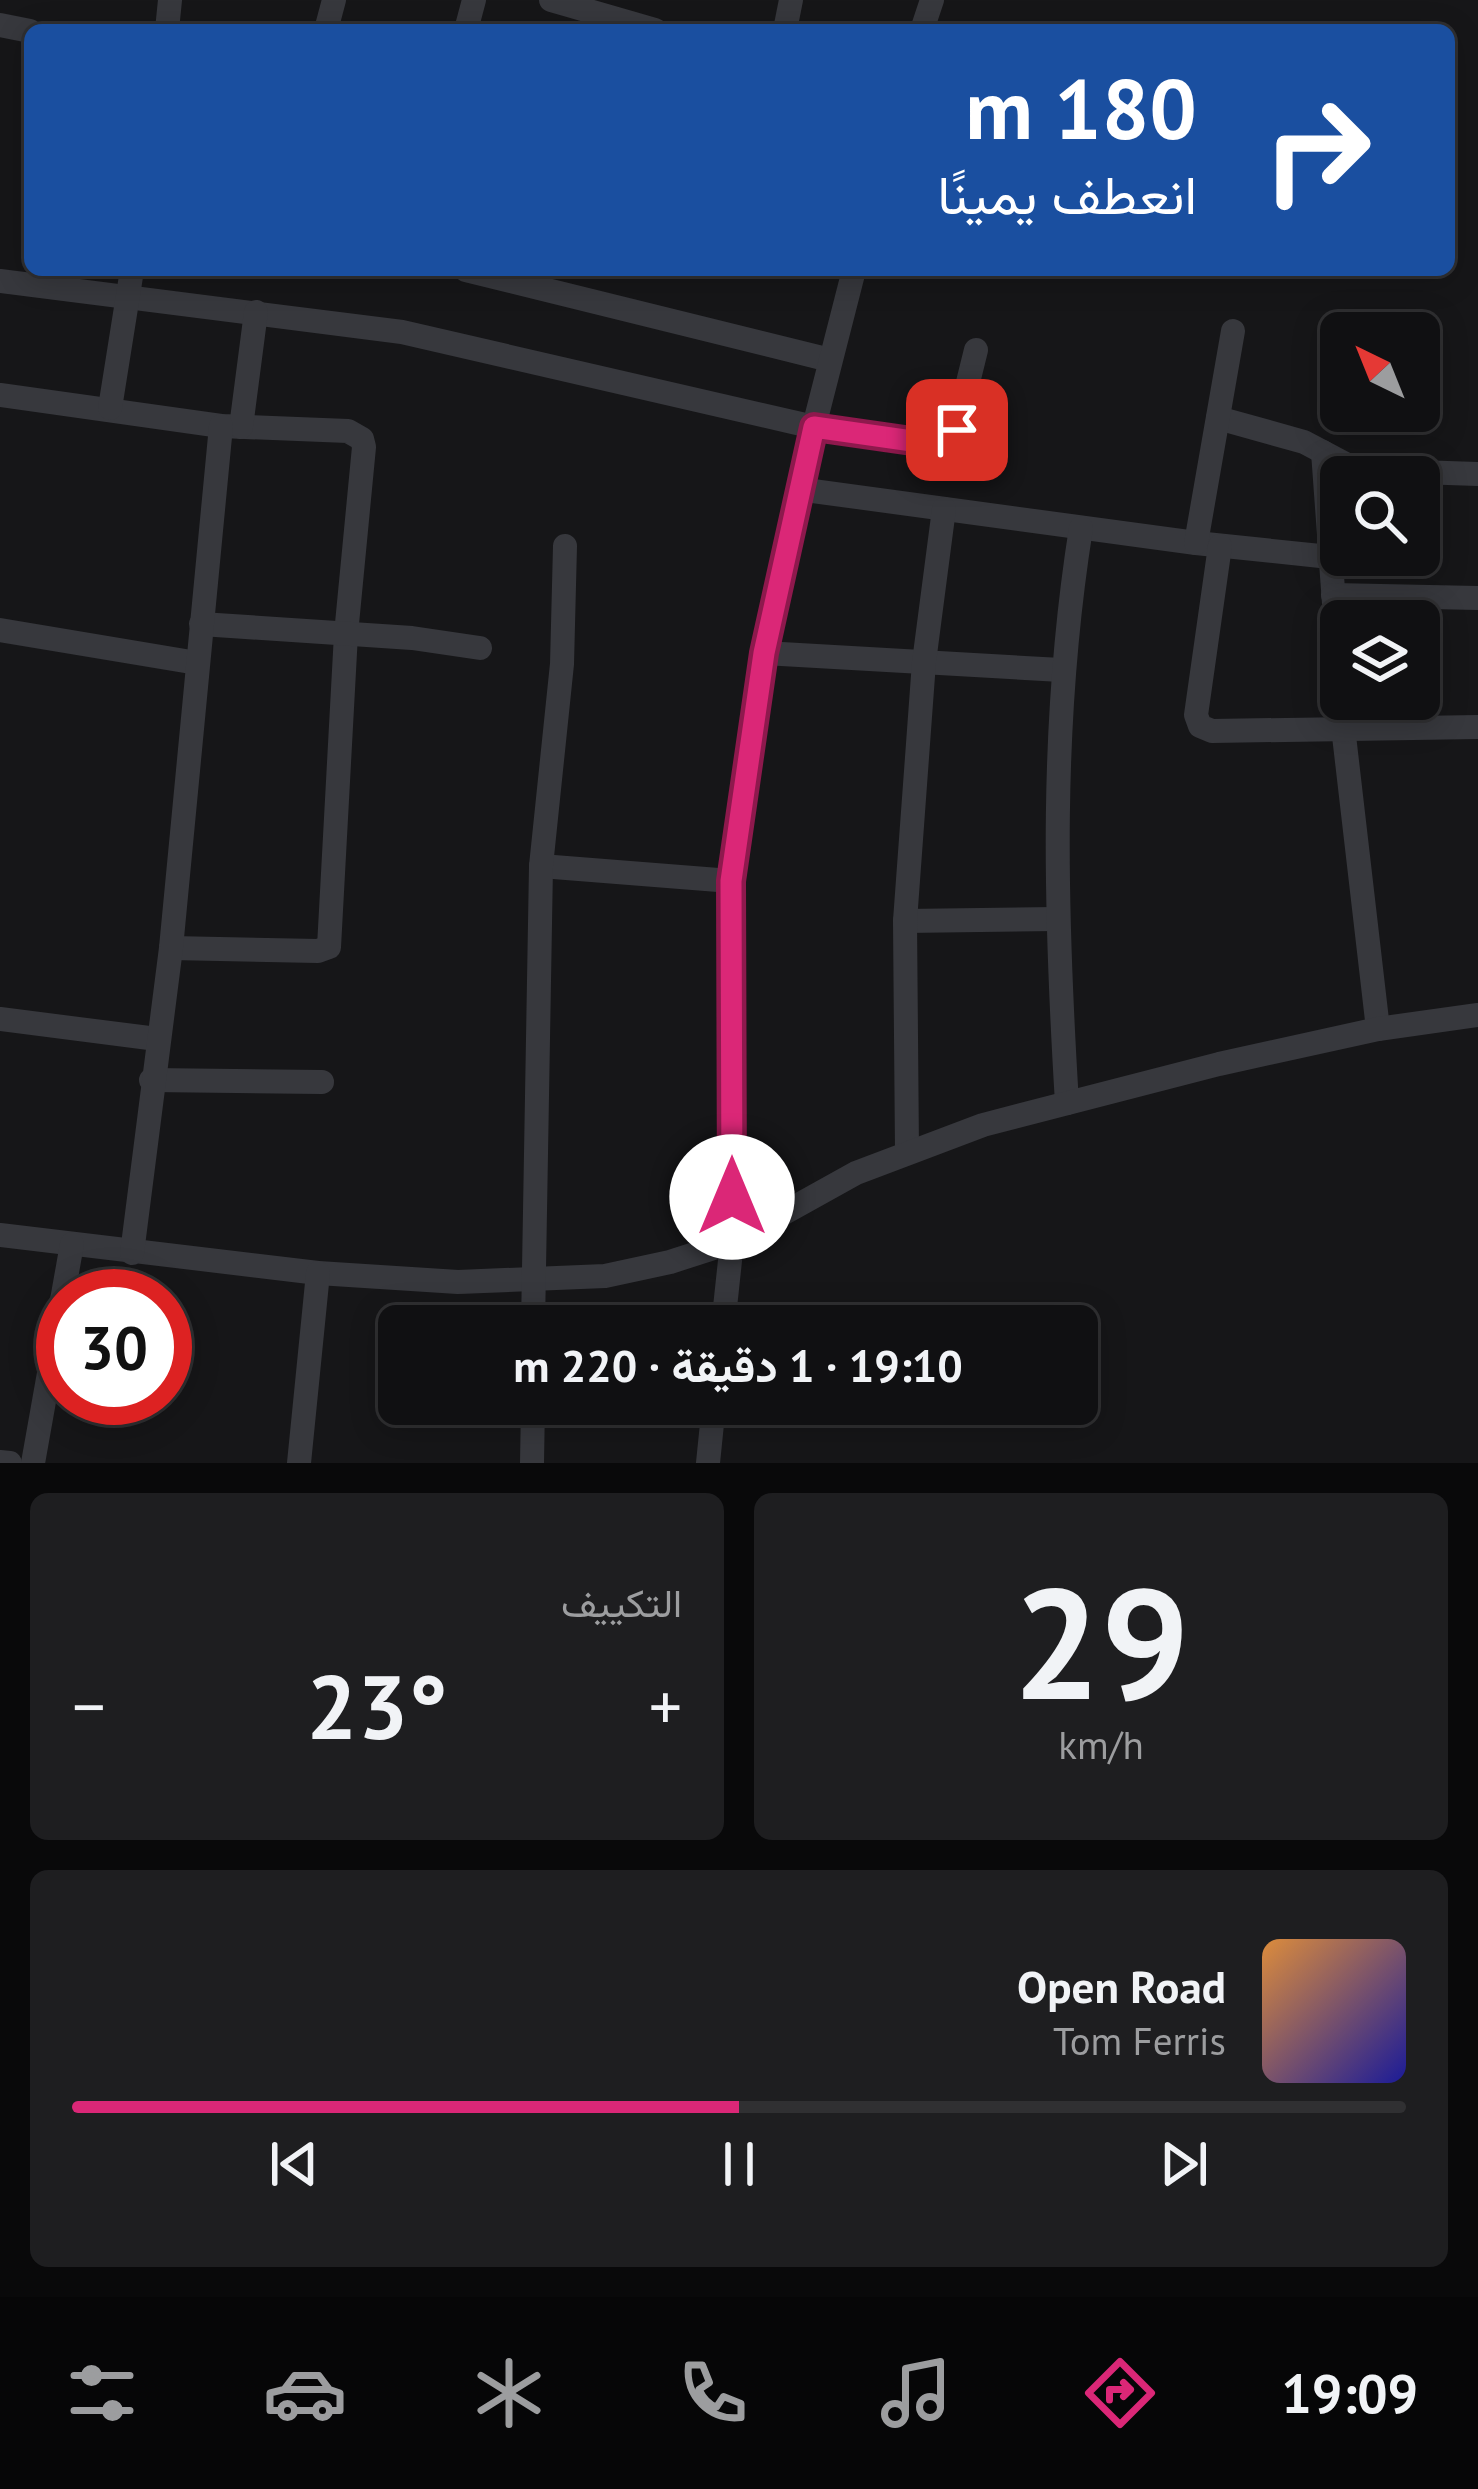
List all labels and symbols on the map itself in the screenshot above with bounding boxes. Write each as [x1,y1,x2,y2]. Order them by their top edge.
north arrow [1320,312,1440,432]
pin [906,379,1008,481]
position arrow [669,1134,795,1260]
speed limit sign: 30 [36,1269,192,1425]

